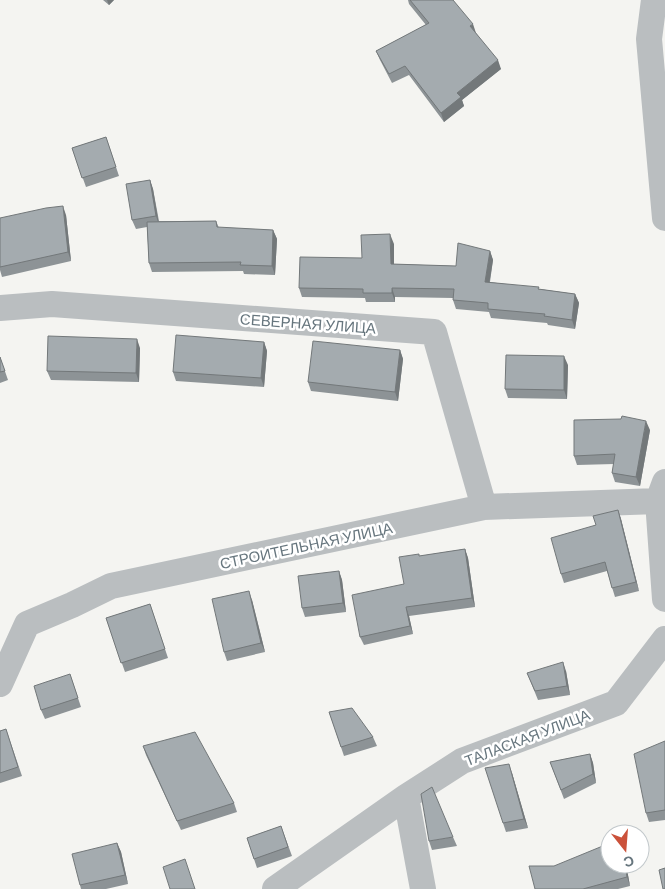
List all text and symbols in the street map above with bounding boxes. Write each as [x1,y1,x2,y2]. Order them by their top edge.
street label: СЕВЕРНАЯ УЛИЦА [239,309,377,337]
street label: СТРОИТЕЛЬНАЯ УЛИЦА [218,518,394,572]
street label: ТАЛАСКАЯ УЛИЦА [462,705,592,769]
north arrow [600,824,650,874]
text: С [622,852,636,872]

